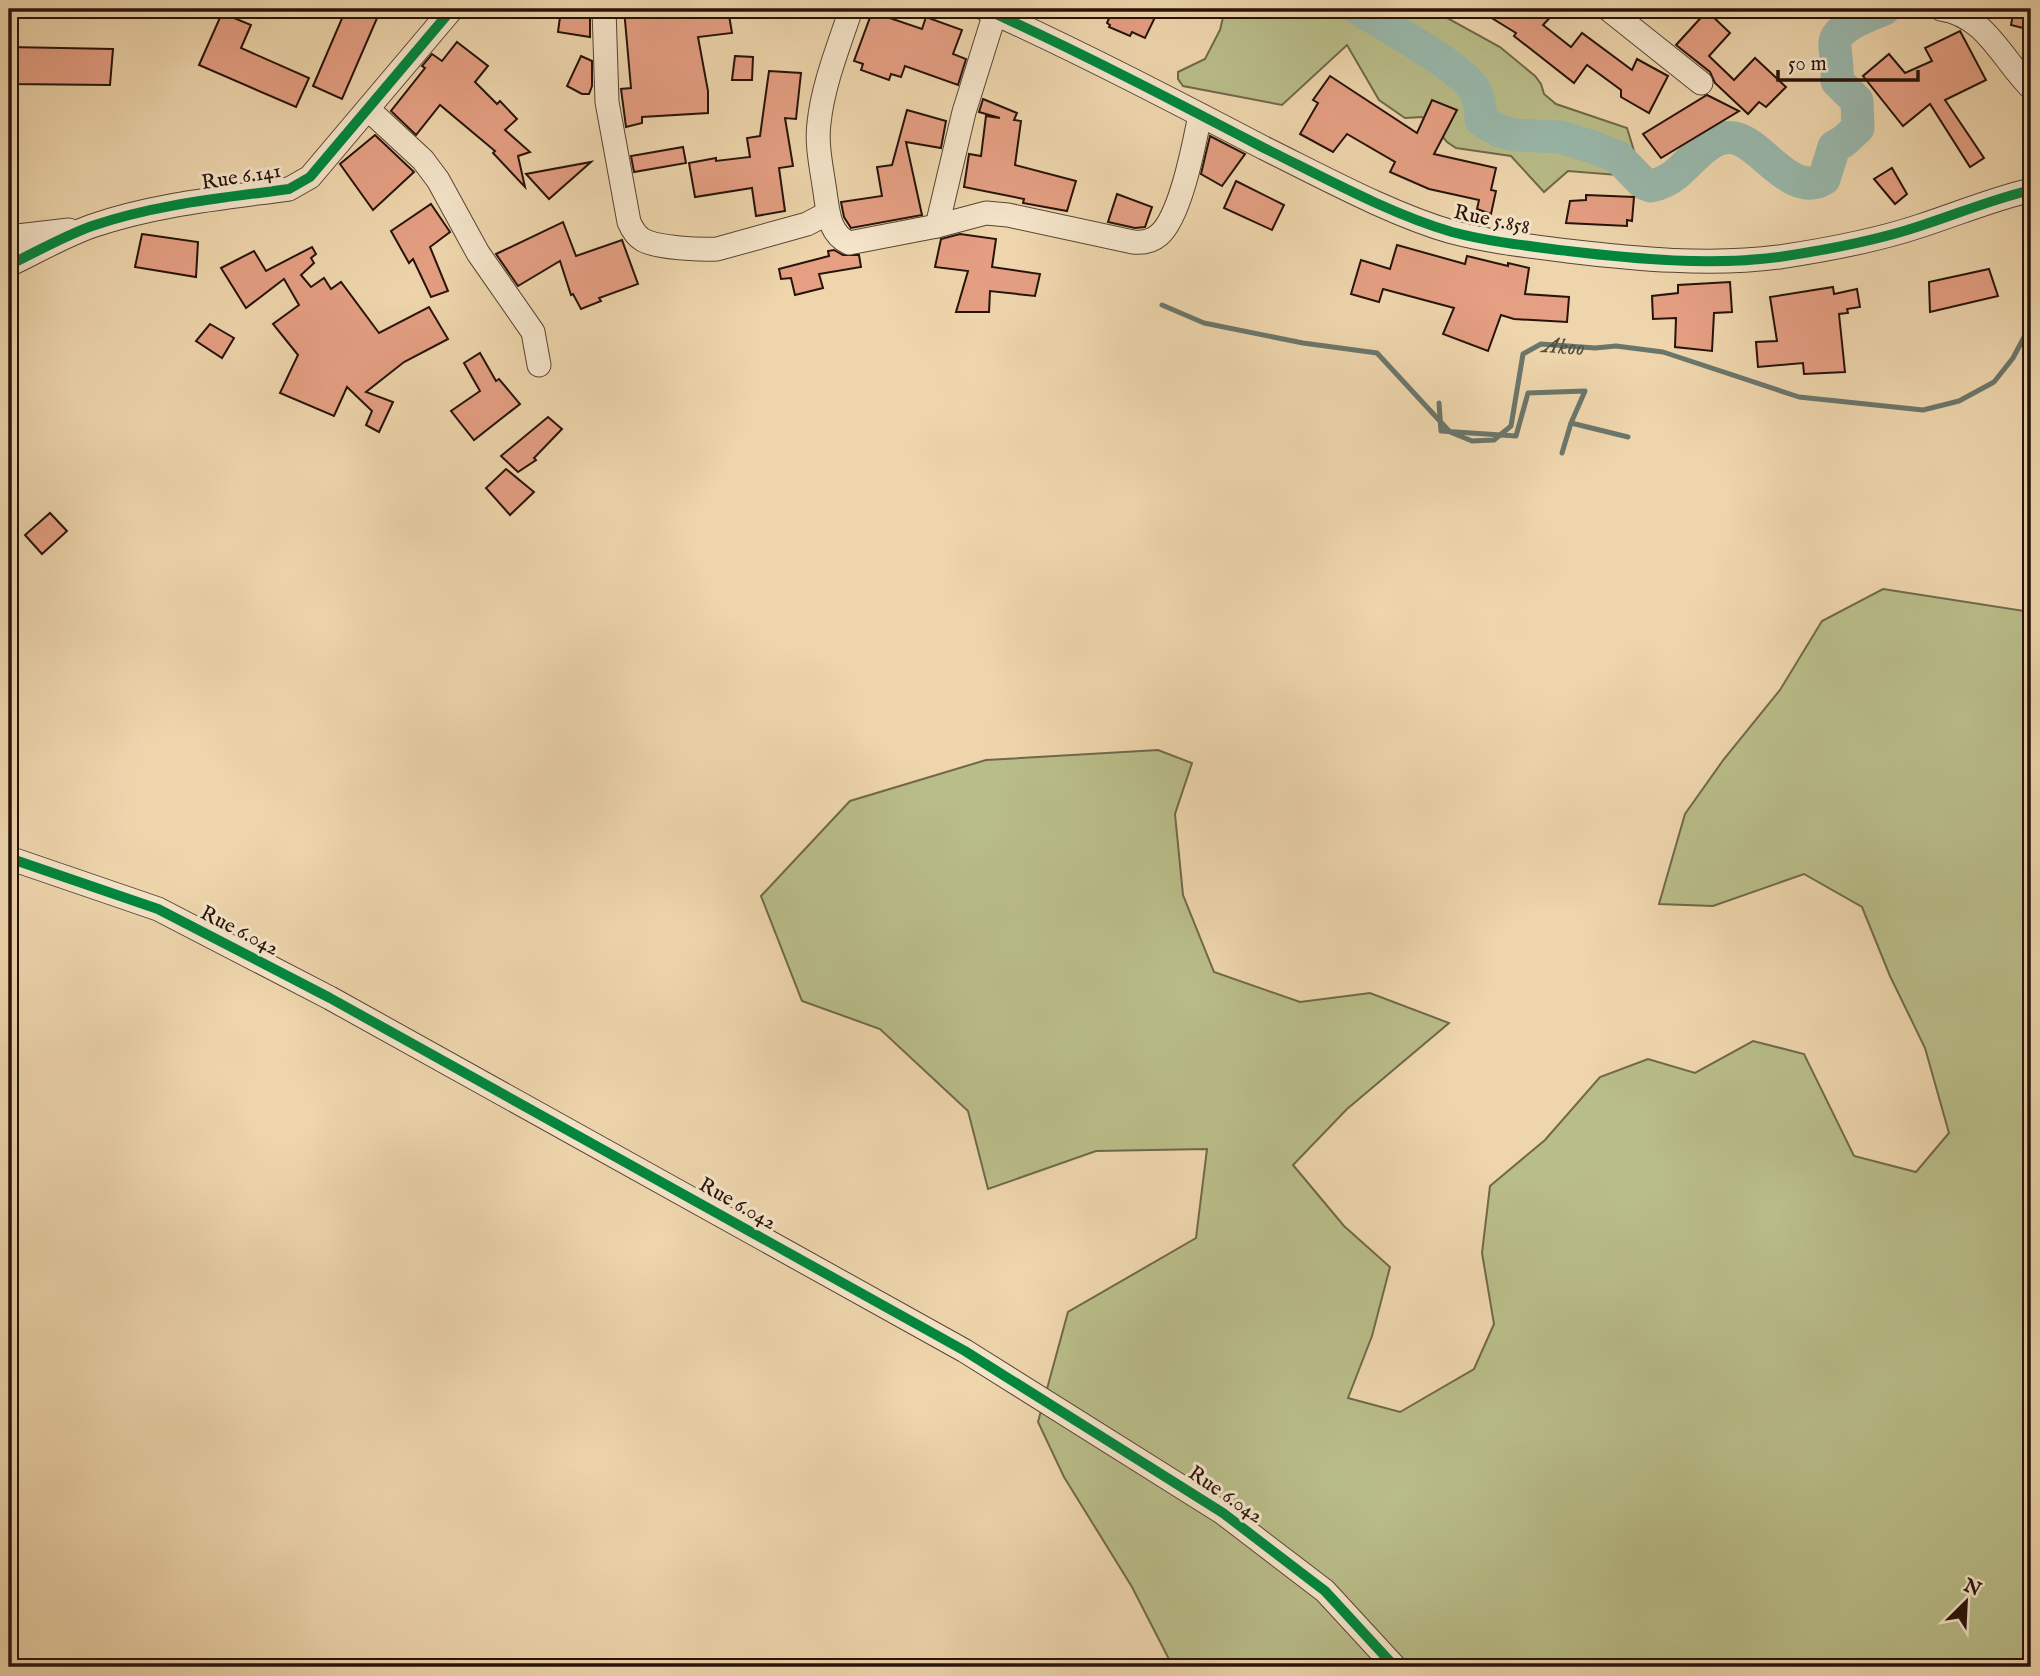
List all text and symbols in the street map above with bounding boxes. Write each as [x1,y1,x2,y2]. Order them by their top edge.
scale bar [1778,38,1918,82]
text: 50 m [1788,51,1827,78]
street label: Rue 6.141 [199,158,283,197]
street label: Rue 5.858 [1451,199,1532,242]
water label: Akoo [1539,331,1586,363]
street label: Rue 6.042 [195,900,283,963]
street label: Rue 6.042 [694,1172,781,1237]
street label: Rue 6.042 [1182,1460,1268,1530]
north arrow [1932,1568,2002,1638]
text: N [1959,1574,1985,1603]

